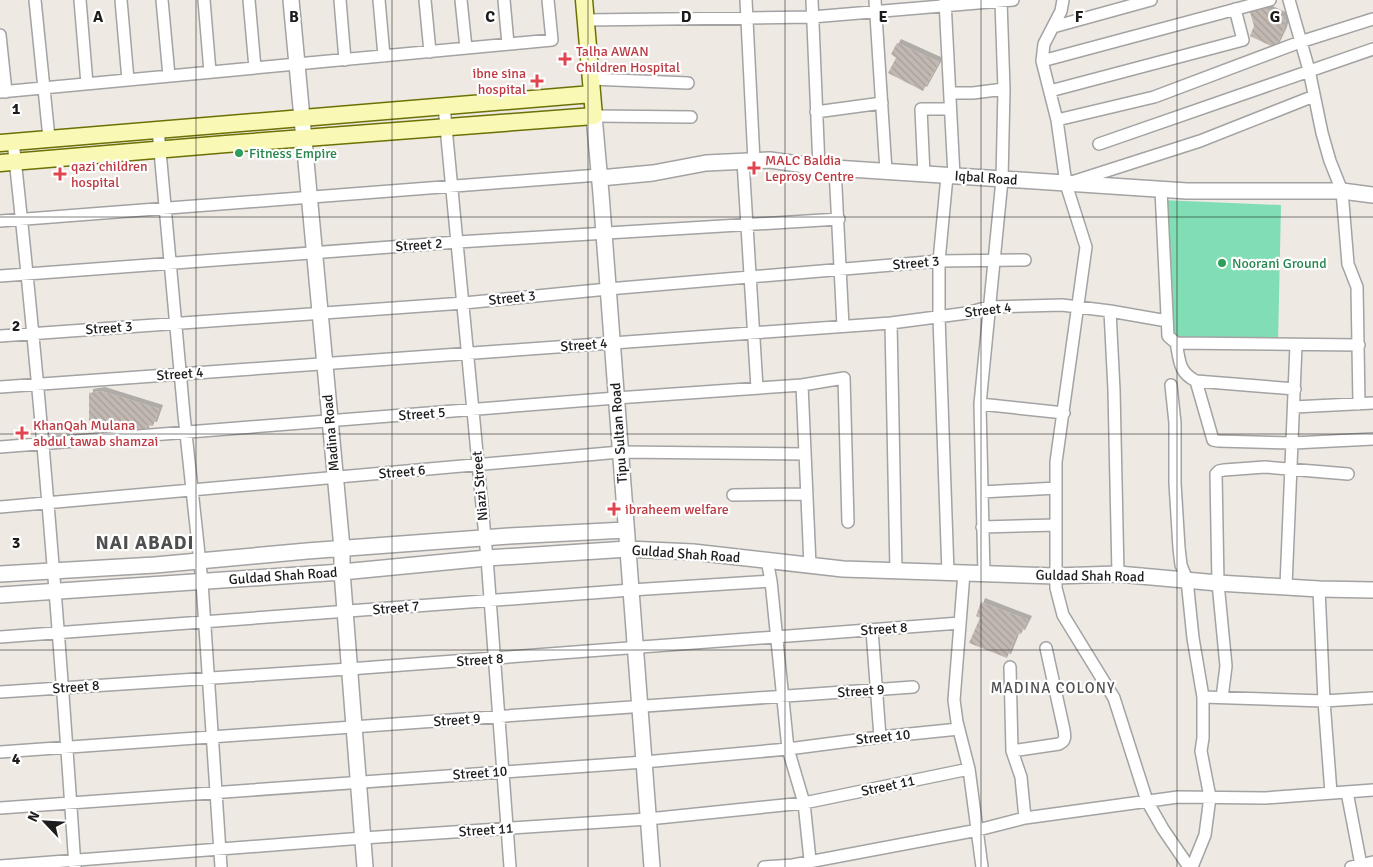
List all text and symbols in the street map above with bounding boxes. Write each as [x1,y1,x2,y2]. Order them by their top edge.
text: A [93,7,104,27]
text: B [289,7,299,27]
text: C [485,7,495,27]
text: D [681,7,692,27]
text: E [878,7,888,27]
text: F [1075,7,1084,27]
text: G [1270,7,1280,27]
place label: Talha AWAN Children Hospital [576,43,680,76]
marker: Talha AWAN Children Hospital [558,52,572,66]
place label: ibne sina hospital [472,65,526,98]
marker: ibne sina hospital [530,74,544,88]
text: 1 [12,99,21,119]
place label: Fitness Empire [249,145,337,162]
marker: Fitness Empire [233,147,245,159]
place label: MALC Baldia Leprosy Centre [765,152,854,185]
place label: qazi children hospital [71,158,148,191]
marker: MALC Baldia Leprosy Centre [747,161,761,175]
marker: qazi children hospital [53,167,67,181]
street label: Iqbal Road [954,167,1018,189]
street label: Street 2 [395,235,443,255]
street label: Street 3 [892,252,940,274]
place label: Noorani Ground [1232,255,1327,272]
marker: Noorani Ground [1216,257,1228,269]
street label: Street 3 [488,287,536,309]
street label: Street 4 [964,299,1013,321]
text: 2 [12,316,20,336]
street label: Street 3 [85,318,133,338]
street label: Street 4 [560,335,609,355]
street label: Street 4 [156,364,205,384]
street label: Tipu Sultan Road [607,382,631,484]
street label: Madina Road [319,394,343,472]
street label: Street 5 [398,404,446,424]
place label: KhanQah Mulana abdul tawab shamzai [33,417,158,450]
marker: KhanQah Mulana abdul tawab shamzai [15,426,29,440]
street label: Niazi Street [468,450,492,522]
street label: Street 6 [378,461,426,483]
place label: ibraheem welfare [625,501,729,518]
marker: ibraheem welfare [607,502,621,516]
district label: NAI ABADI [95,531,195,555]
text: 3 [12,533,20,553]
street label: Guldad Shah Road [631,542,741,566]
street label: Guldad Shah Road [228,564,338,588]
street label: Guldad Shah Road [1035,567,1145,585]
street label: Street 7 [372,597,420,619]
street label: Street 8 [860,619,908,639]
street label: Street 8 [456,650,504,670]
street label: Street 8 [52,677,100,697]
district label: MADINA COLONY [991,679,1115,697]
street label: Street 9 [837,681,885,701]
street label: Street 9 [433,710,481,730]
street label: Street 10 [855,726,911,748]
text: 4 [12,749,21,769]
street label: Street 10 [452,763,508,783]
street label: Street 11 [859,772,917,800]
north arrow [20,797,70,847]
text: N [24,809,43,825]
street label: Street 11 [458,820,514,840]

